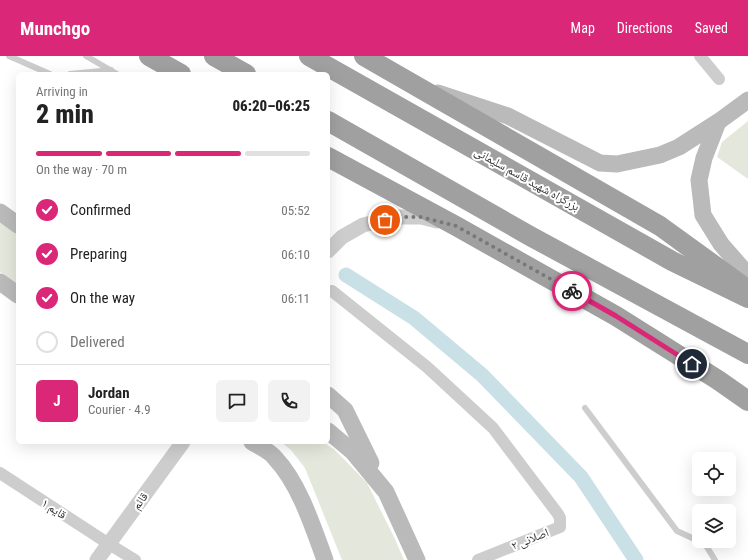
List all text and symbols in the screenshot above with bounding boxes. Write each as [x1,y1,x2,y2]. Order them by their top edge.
text: Munchgo [20,17,90,40]
text: Map [571,20,595,36]
text: Directions [617,20,673,36]
text: Saved [695,20,728,36]
text: Arriving in [36,84,88,99]
text: 06:20–06:25 [232,97,310,115]
text: 2 min [36,99,94,129]
street label: بزرگراه شهید قاسم سلیمانی [471,144,582,215]
text: On the way · 70 m [36,162,127,177]
icon: check [36,199,58,221]
text: Confirmed [70,201,131,219]
text: 05:52 [281,203,310,218]
pin [368,203,402,237]
icon: bag [374,209,396,231]
icon: check [36,243,58,265]
text: Preparing [70,245,127,263]
text: 06:10 [281,247,310,262]
courier [552,271,592,311]
icon: bike [561,280,583,302]
icon: check [36,287,58,309]
text: On the way [70,289,135,307]
text: 06:11 [281,291,310,306]
text: Delivered [70,333,125,351]
pin [675,347,709,381]
icon: home [681,353,703,375]
button: chat [216,380,258,422]
button: phone [268,380,310,422]
text: Jordan [88,384,130,402]
text: J [53,392,61,410]
text: Courier · 4.9 [88,402,151,417]
map controls [692,452,736,548]
button: locate [692,452,736,496]
street label: قائم [129,490,152,513]
street label: قایم ۱ [38,496,69,523]
button: layers [692,504,736,548]
street label: اصلانی ۲ [509,525,551,553]

